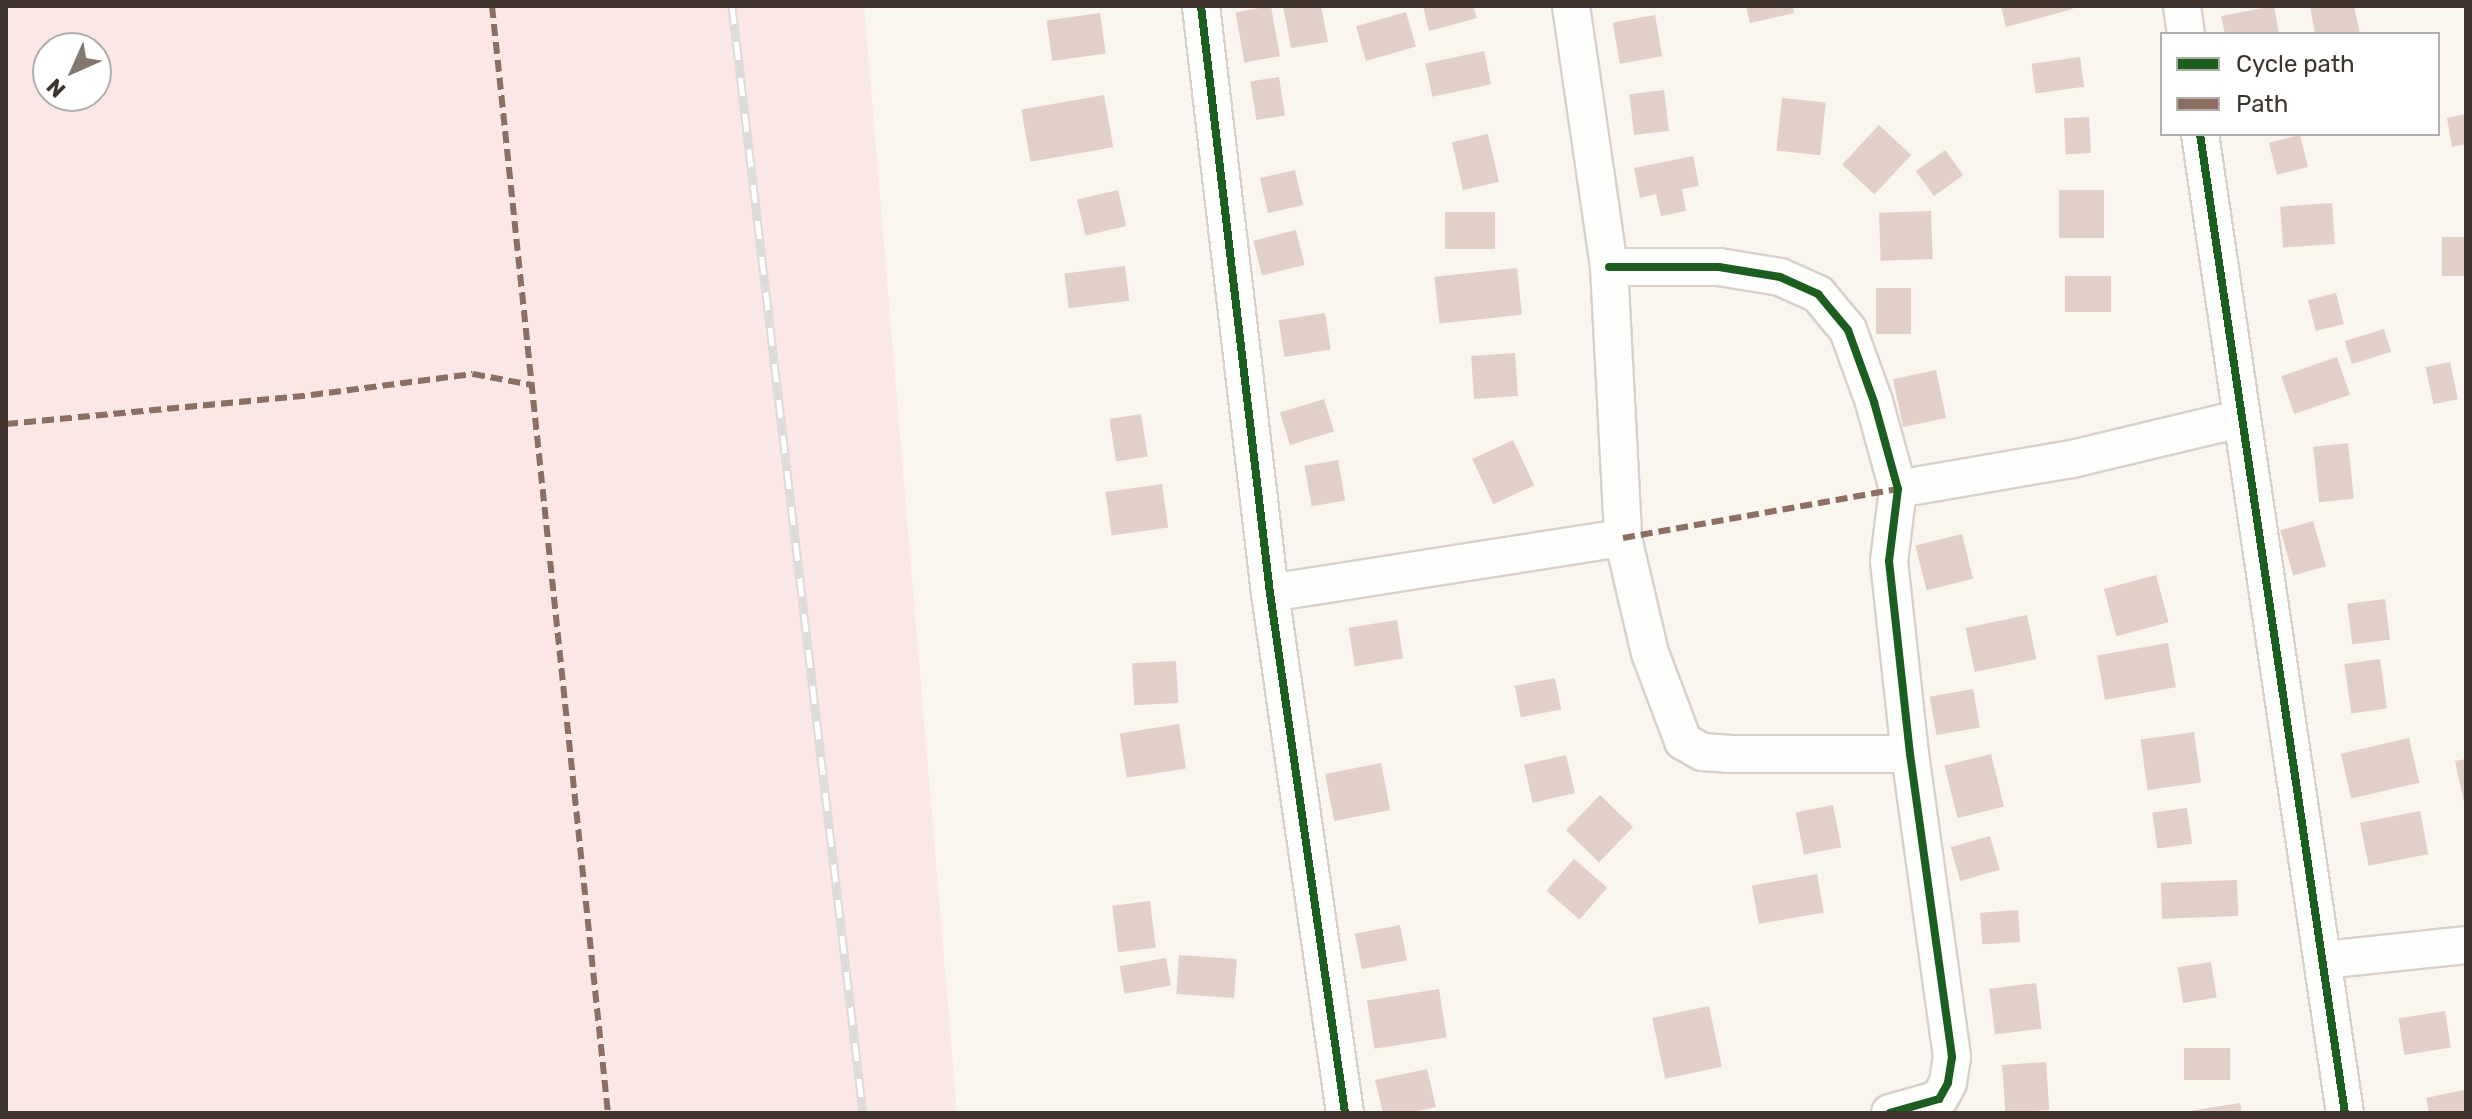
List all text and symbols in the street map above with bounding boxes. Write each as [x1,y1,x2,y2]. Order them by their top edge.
north arrow [32,32,112,112]
legend [2160,32,2440,136]
text: Cycle path [2236,50,2355,78]
text: N [41,73,71,103]
text: Path [2236,90,2288,118]

